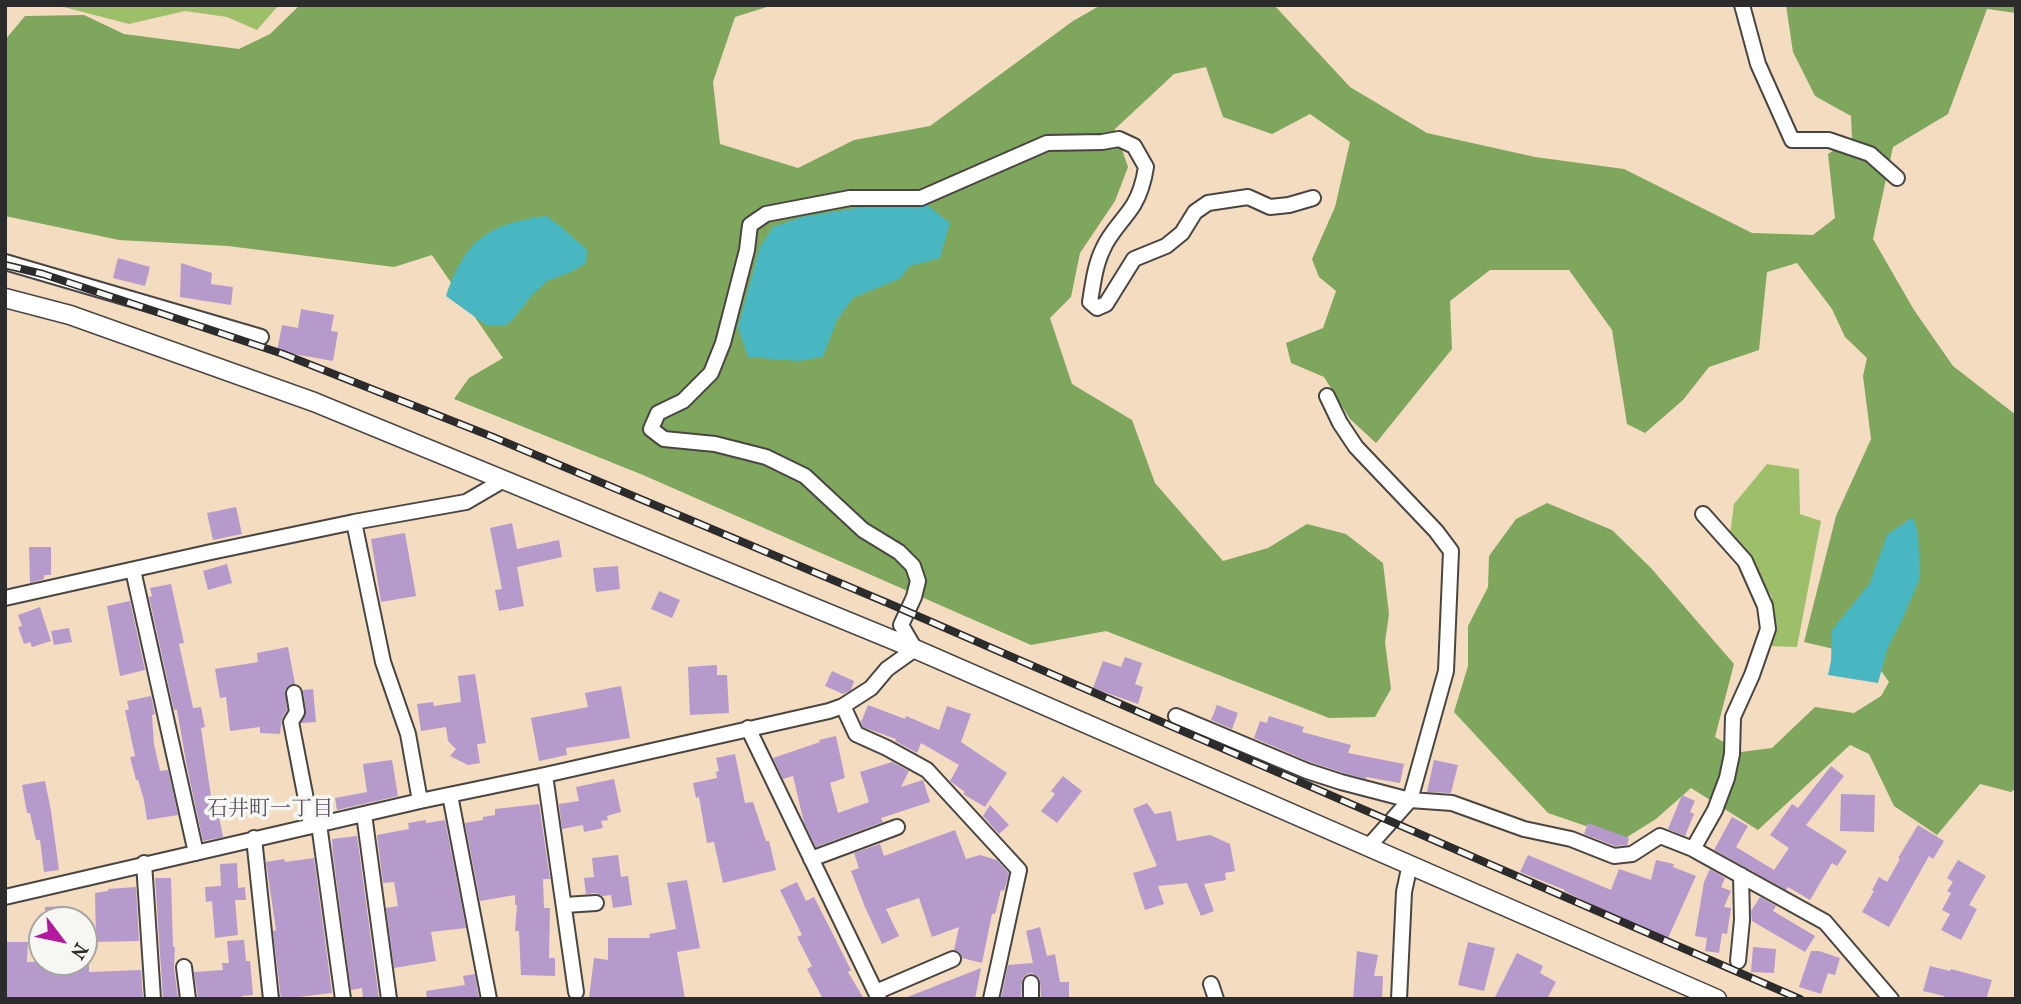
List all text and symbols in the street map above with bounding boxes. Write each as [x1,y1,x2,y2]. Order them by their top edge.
district label: 石井町一丁目 [207,797,333,823]
north arrow [28,906,98,976]
text: N [66,939,92,963]

